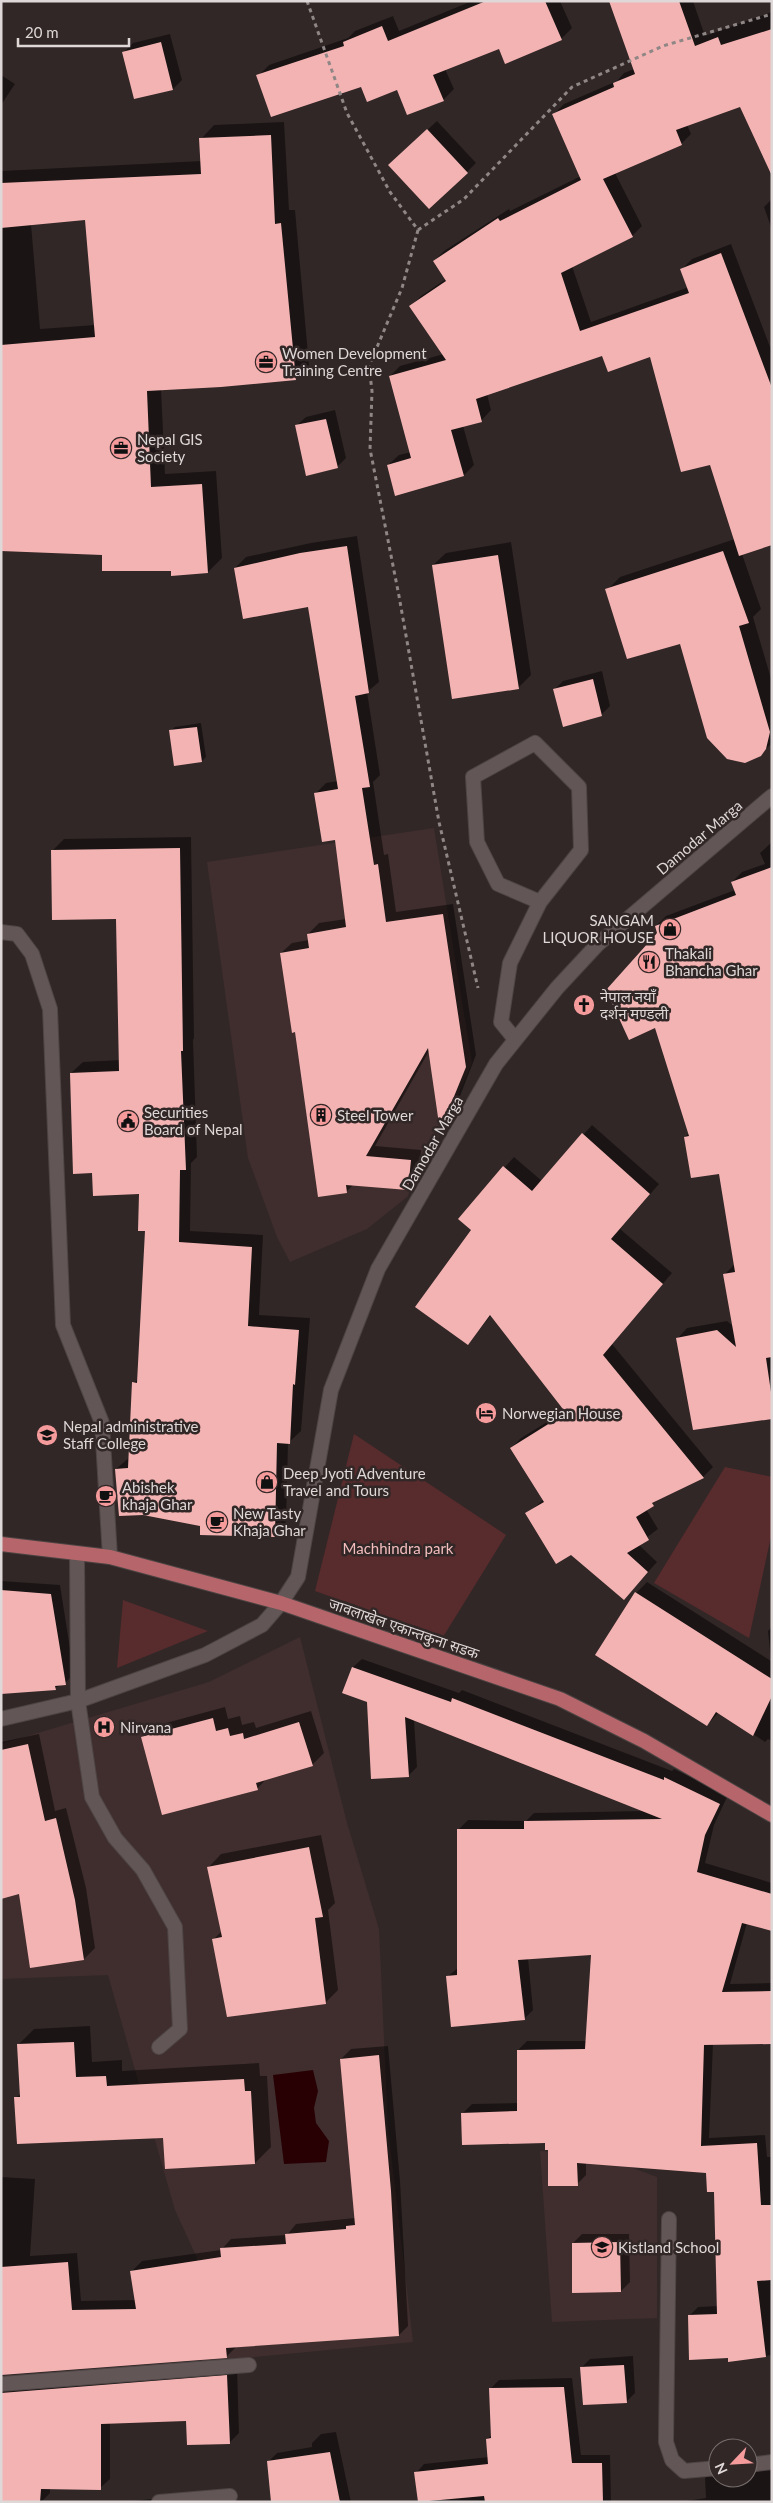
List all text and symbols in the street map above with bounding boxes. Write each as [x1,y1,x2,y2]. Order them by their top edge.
scale bar [18,15,129,47]
text: 20 m [25,23,59,41]
place label: Women Development Training Centre [282,344,427,379]
office icon: Women Development Training Centre [254,350,278,374]
place label: Nepal GIS Society [137,430,203,465]
office icon: Nepal GIS Society [109,436,133,460]
street label: Damodar Marga [653,796,745,878]
place label: SANGAM LIQUOR HOUSE [543,911,654,946]
shop icon: SANGAM LIQUOR HOUSE [658,917,682,941]
place label: Thakali Bhancha Ghar [665,944,758,979]
restaurant icon: Thakali Bhancha Ghar [637,950,661,974]
place label: नेपाल नयाँ दर्शन मण्डली [600,987,670,1022]
church icon: नेपाल नयाँ दर्शन मण्डली [572,993,596,1017]
street label: Damodar Marga [398,1093,466,1193]
place label: Securities Board of Nepal [144,1103,243,1138]
building icon: Steel Tower [309,1103,333,1127]
place label: Steel Tower [337,1106,414,1124]
public building icon: Securities Board of Nepal [116,1109,140,1133]
hotel icon: Norwegian House [474,1401,498,1425]
place label: Norwegian House [502,1404,620,1422]
place label: Nepal administrative Staff College [63,1417,198,1452]
school or university icon: Nepal administrative Staff College [35,1423,59,1447]
place label: Deep Jyoti Adventure Travel and Tours [283,1464,426,1499]
shop icon: Deep Jyoti Adventure Travel and Tours [255,1470,279,1494]
place label: Abishek khaja Ghar [122,1478,193,1513]
cafe icon: Abishek khaja Ghar [94,1484,118,1508]
place label: New Tasty Khaja Ghar [233,1504,306,1539]
cafe icon: New Tasty Khaja Ghar [205,1510,229,1534]
park label: Machhindra park [342,1539,454,1557]
street label: जावलाखेल एकान्तकुना सडक [326,1594,482,1664]
hospital icon: Nirvana [92,1715,116,1739]
place label: Nirvana [120,1718,171,1736]
school or university icon: Kistland School [590,2235,614,2259]
place label: Kistland School [618,2238,719,2256]
north arrow [708,2438,758,2488]
text: N [711,2460,731,2477]

